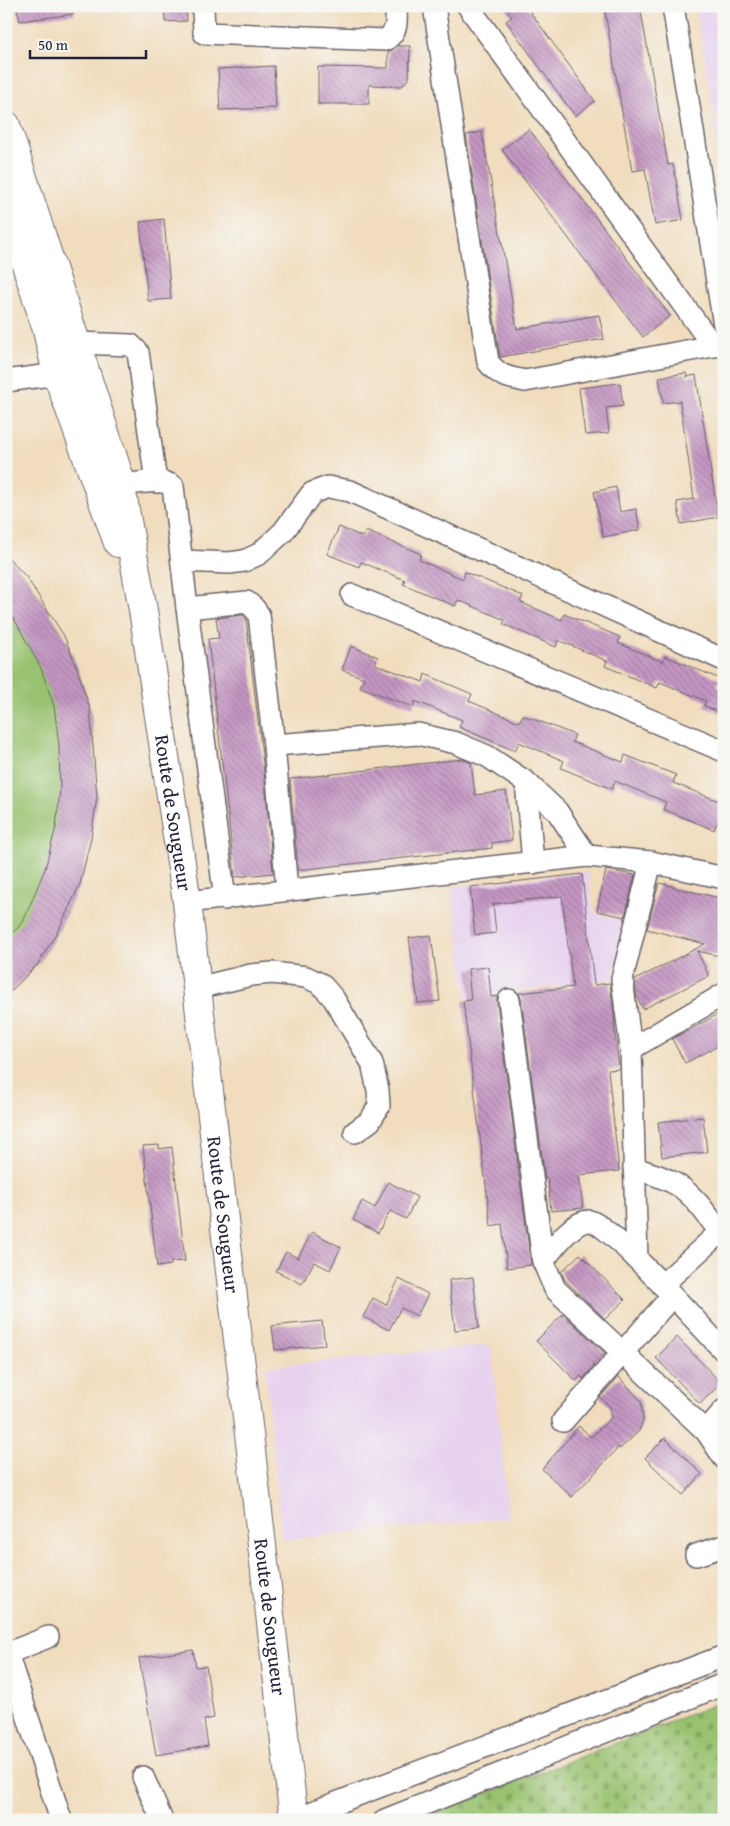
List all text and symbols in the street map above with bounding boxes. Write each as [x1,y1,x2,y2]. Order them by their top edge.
scale bar [30,28,146,60]
text: 50 m [38,34,69,55]
street label: Route de Sougueur [148,732,200,893]
street label: Route de Sougueur [200,1135,247,1295]
street label: Route de Sougueur [247,1537,294,1697]

